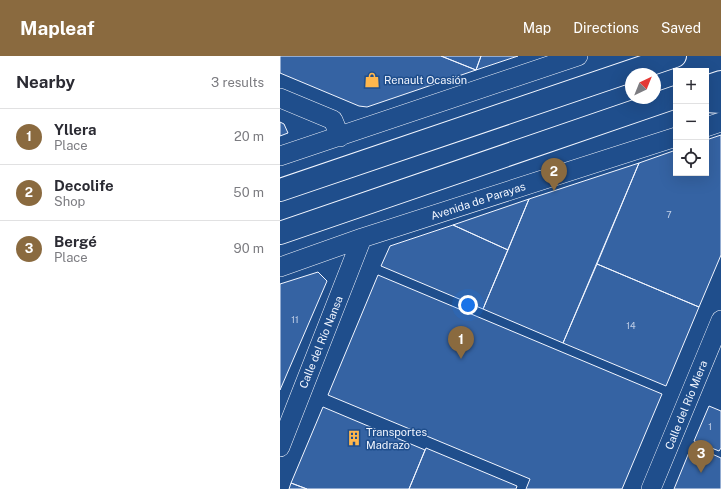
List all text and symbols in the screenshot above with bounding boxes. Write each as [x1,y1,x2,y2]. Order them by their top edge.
text: Mapleaf [20,17,94,39]
text: Map [523,20,551,36]
text: Directions [573,20,639,36]
text: Saved [661,20,701,36]
north arrow [625,68,661,104]
map controls [673,68,709,176]
button: + [673,68,709,104]
shop icon: Renault Ocasión [363,71,381,89]
text: Nearby [16,72,75,92]
place label: Renault Ocasión [384,74,467,86]
text: 3 results [211,75,264,90]
button: − [673,104,709,140]
text: Yllera [54,121,96,138]
text: 1 [26,129,32,144]
text: 20 m [234,129,264,144]
text: Place [54,138,88,153]
button: locate [673,140,709,176]
pin: 2 [541,158,567,191]
text: Decolife [54,177,114,194]
street label: Avenida de Parayas [429,180,527,222]
text: 2 [25,185,33,200]
text: 50 m [233,185,264,200]
text: Shop [54,194,85,209]
house number: 7 [666,209,672,220]
text: Bergé [54,233,97,250]
text: 3 [25,241,33,256]
text: 90 m [234,241,264,256]
text: Place [54,250,88,265]
street label: Calle del Río Nansa [297,294,345,390]
your location [458,295,478,315]
house number: 11 [291,314,299,325]
house number: 14 [626,320,636,331]
pin: 1 [448,326,474,359]
street label: Calle del Río Miera [663,359,709,451]
house number: 1 [708,421,712,432]
place label: Transportes Madrazo [366,426,427,451]
building icon: Transportes Madrazo [345,429,363,447]
pin: 3 [688,440,714,473]

